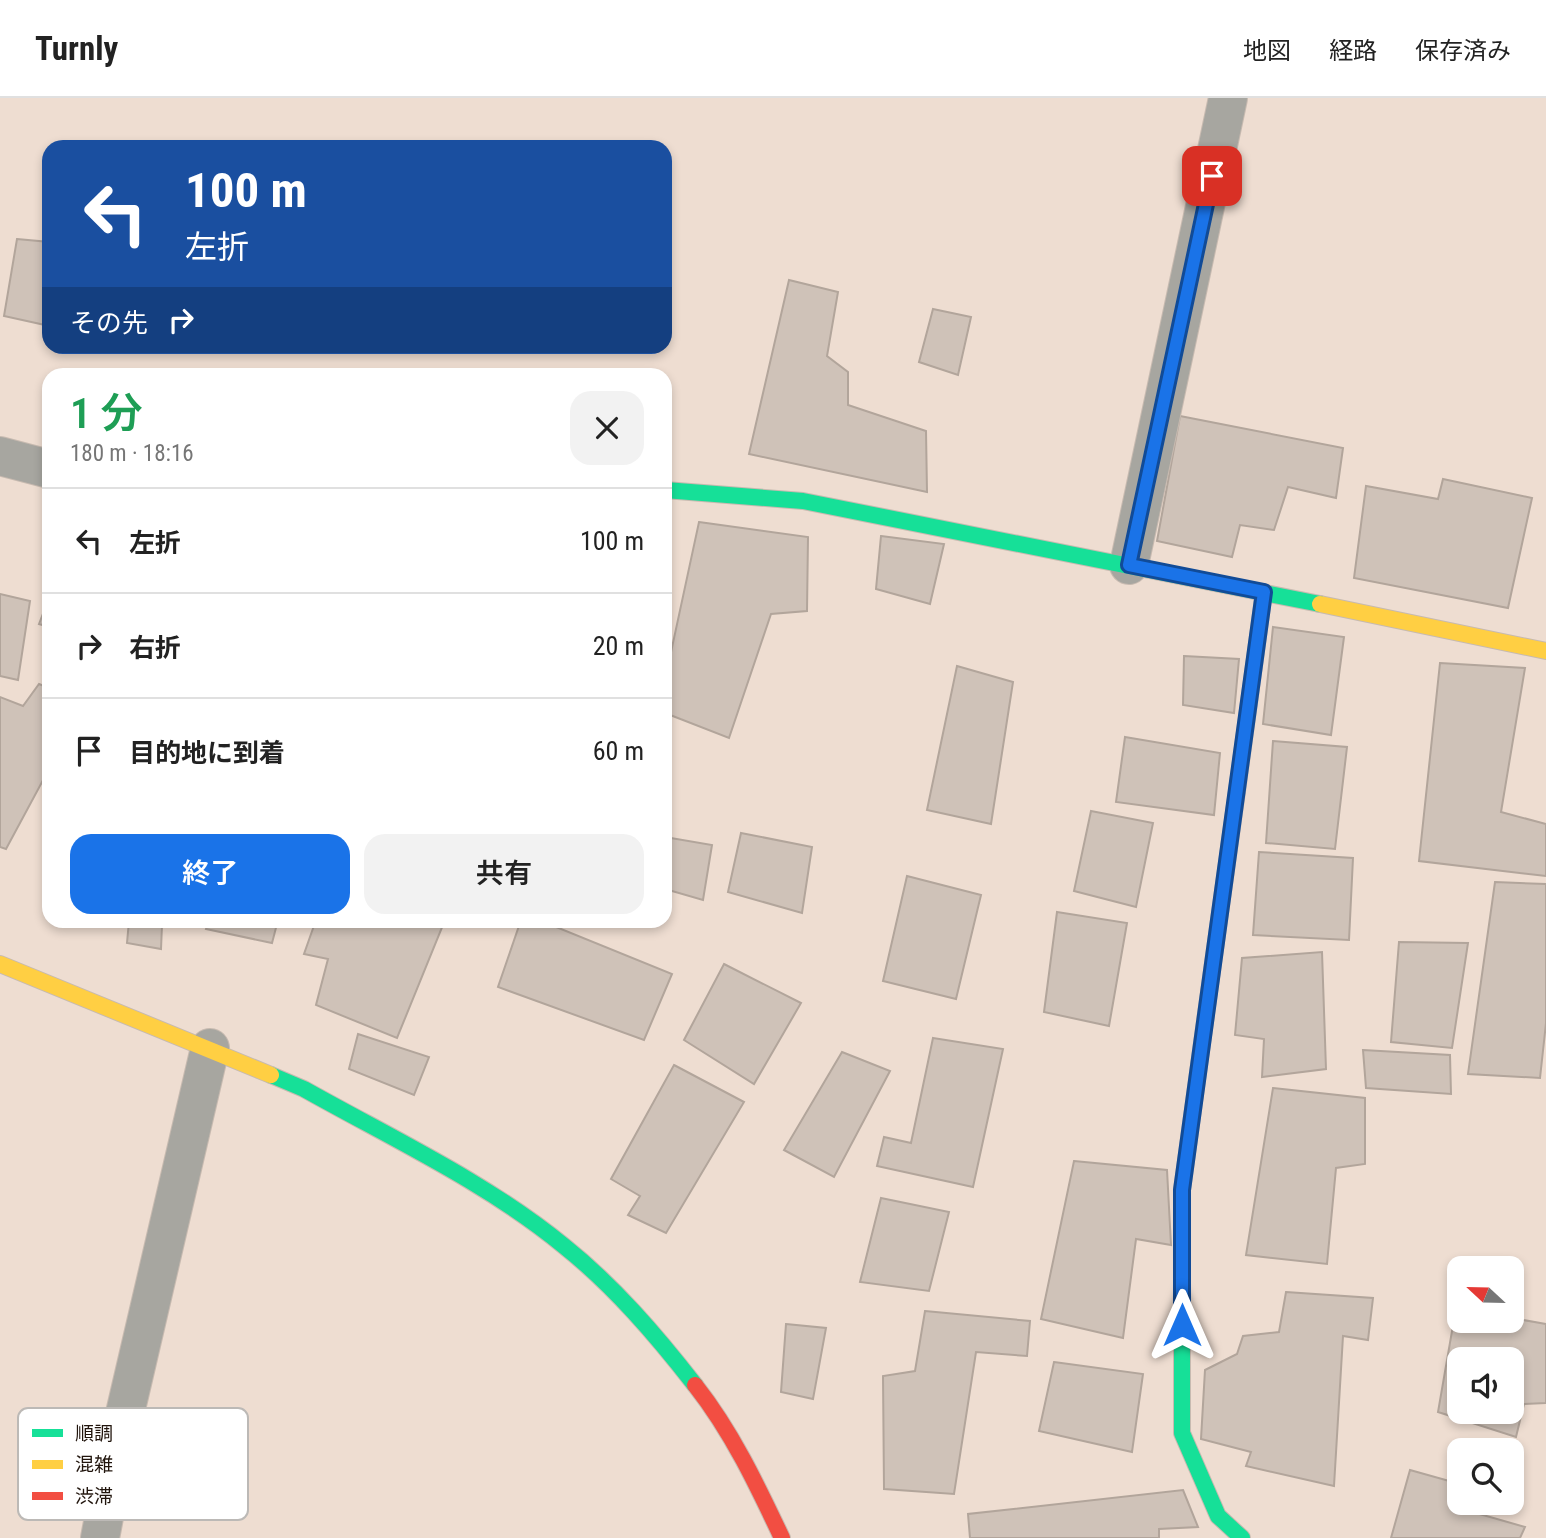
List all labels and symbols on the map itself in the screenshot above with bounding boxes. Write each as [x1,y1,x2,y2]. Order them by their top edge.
pin [1182,146,1242,206]
north arrow [1447,1256,1524,1334]
position arrow [1145,1288,1219,1362]
legend [18,1408,248,1520]
text: 順調 [75,1422,113,1445]
text: 混雑 [75,1453,113,1476]
text: 渋滞 [75,1485,113,1508]

